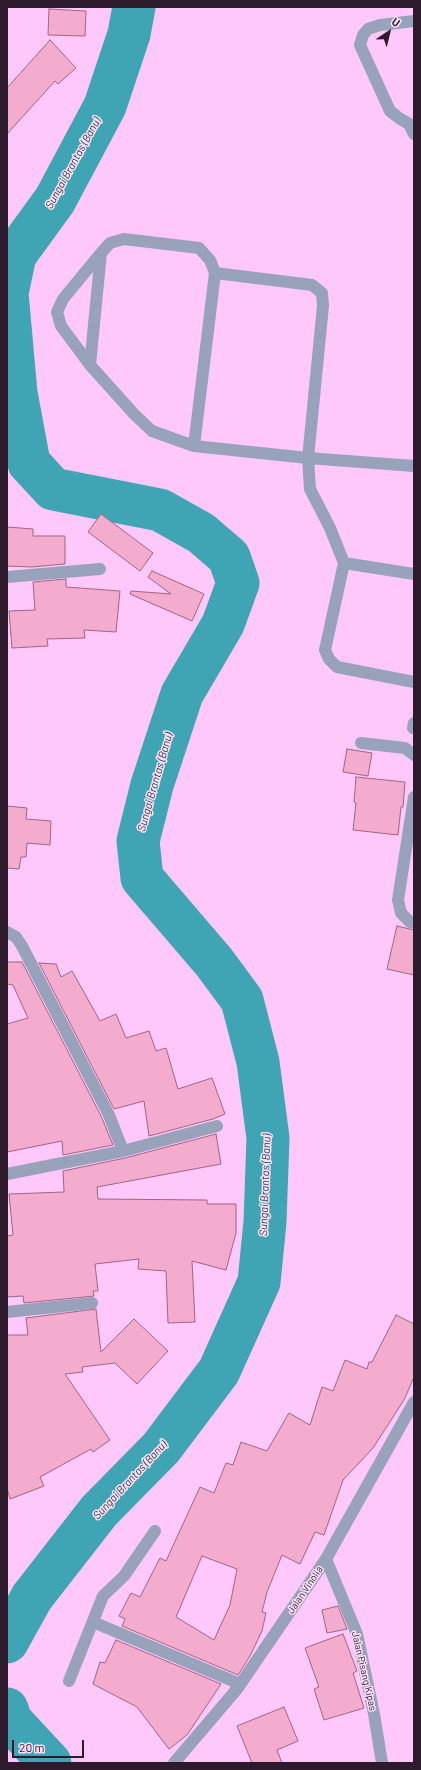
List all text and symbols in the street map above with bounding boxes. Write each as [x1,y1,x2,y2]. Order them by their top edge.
north arrow [369,12,409,52]
text: U [390,14,403,29]
water label: Sungai Brantas (Banu) [42,115,104,211]
water label: Sungai Brantas (Banu) [135,731,175,833]
water label: Sungai Brantas (Banu) [257,1134,273,1236]
water label: Sungai Brantas (Banu) [90,1438,170,1522]
street label: Jalan Vinolia [285,1564,325,1616]
street label: Jalan Pisang Kipas [349,1630,379,1712]
scale bar [14,1732,86,1758]
text: 20 m [19,1740,45,1754]

